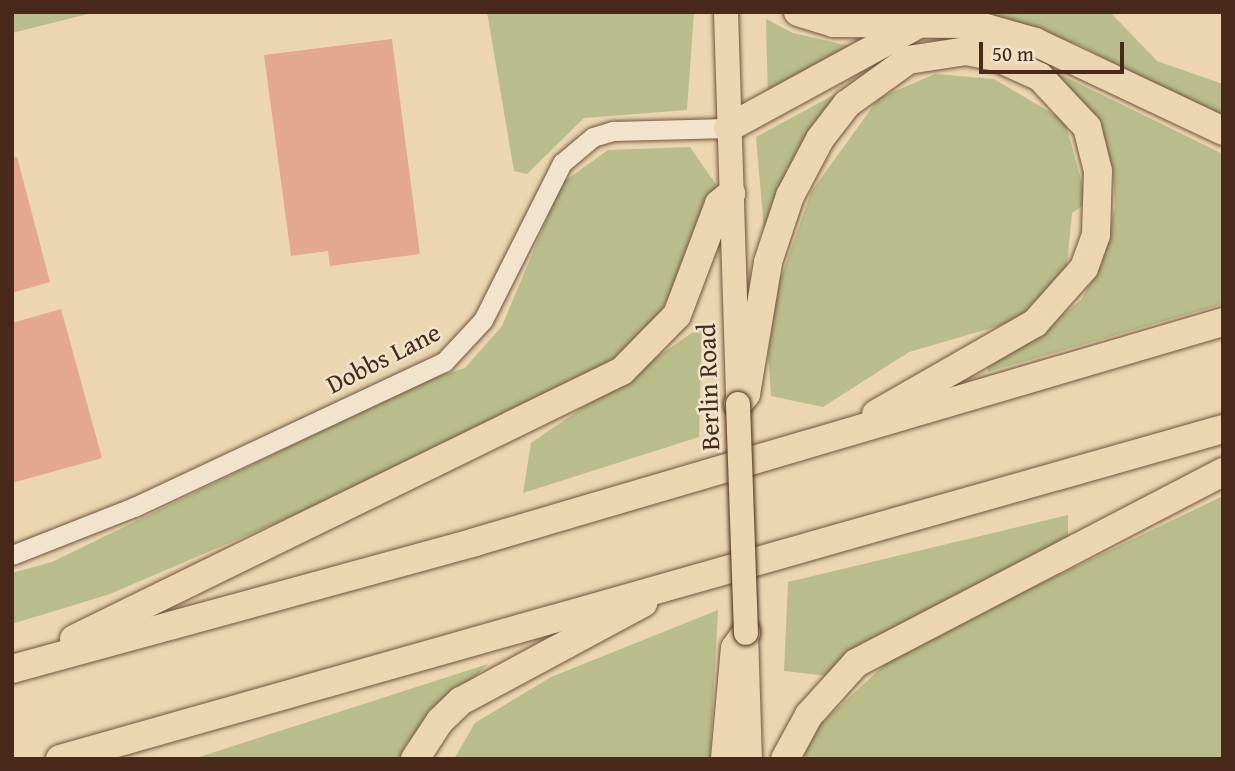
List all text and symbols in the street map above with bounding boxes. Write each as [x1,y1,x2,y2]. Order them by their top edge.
scale bar [983,28,1128,72]
text: 50 m [992,38,1034,69]
street label: Dobbs Lane [321,316,445,400]
street label: Berlin Road [690,323,726,451]

